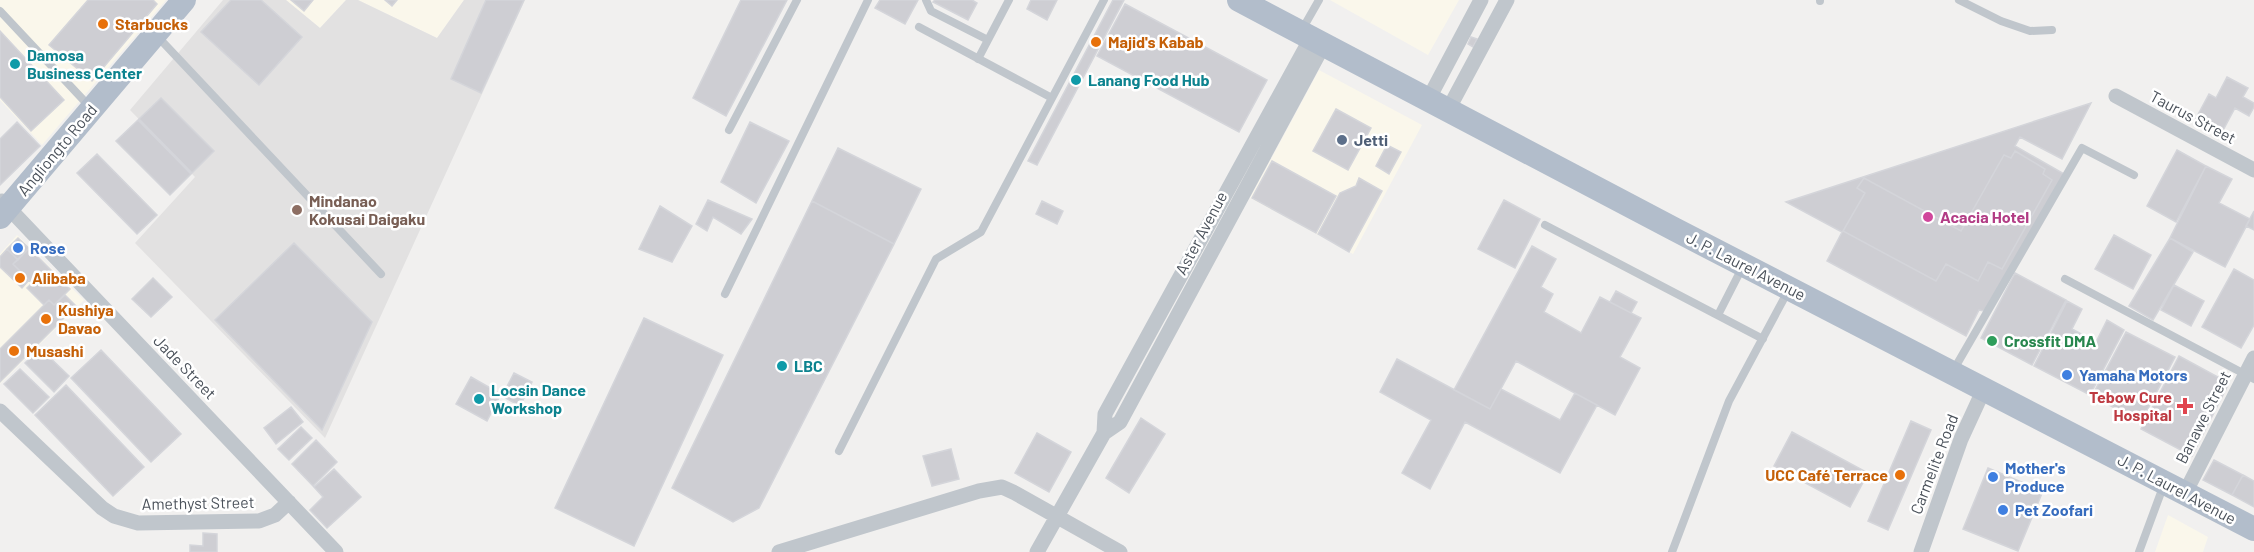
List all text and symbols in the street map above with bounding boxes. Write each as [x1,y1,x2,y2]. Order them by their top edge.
place label: Starbucks [115,14,188,33]
marker: Starbucks [96,17,110,31]
place label: Majid's Kabab [1108,32,1204,51]
marker: Majid's Kabab [1089,35,1103,49]
place label: Damosa Business Center [27,45,142,82]
marker: Damosa Business Center [8,57,22,71]
place label: Lanang Food Hub [1088,70,1210,89]
marker: Lanang Food Hub [1069,73,1083,87]
street label: Taurus Street [2147,86,2239,147]
street label: Angliongto Road [13,100,100,199]
place label: Jetti [1354,130,1388,149]
marker: Jetti [1335,133,1349,147]
street label: Aster Avenue [1171,188,1230,278]
place label: Mindanao Kokusai Daigaku [309,191,425,228]
marker: Mindanao Kokusai Daigaku [290,203,304,217]
place label: Acacia Hotel [1940,207,2029,226]
marker: Acacia Hotel [1921,210,1935,224]
street label: J. P. Laurel Avenue [1684,227,1809,304]
place label: Rose [30,238,66,257]
marker: Rose [11,241,25,255]
place label: Alibaba [32,268,86,287]
marker: Alibaba [13,271,27,285]
place label: Kushiya Davao [58,300,114,337]
marker: Kushiya Davao [39,312,53,326]
street label: Jade Street [150,331,221,403]
place label: Crossfit DMA [2004,331,2096,350]
marker: Crossfit DMA [1985,334,1999,348]
place label: Musashi [26,341,84,360]
marker: Musashi [7,344,21,358]
place label: LBC [794,356,823,375]
marker: LBC [775,359,789,373]
place label: Yamaha Motors [2079,365,2188,384]
street label: Banawe Street [2171,367,2234,466]
marker: Yamaha Motors [2060,368,2074,382]
place label: Locsin Dance Workshop [491,380,586,417]
place label: Tebow Cure Hospital [2089,387,2172,424]
marker: Locsin Dance Workshop [472,392,486,406]
marker: Tebow Cure Hospital [2176,397,2194,415]
street label: Carmelite Road [1906,411,1961,517]
street label: J. P. Laurel Avenue [2115,449,2240,528]
place label: Mother's Produce [2005,458,2065,495]
place label: UCC Café Terrace [1765,465,1888,484]
marker: UCC Café Terrace [1893,468,1907,482]
marker: Mother's Produce [1986,470,2000,484]
street label: Amethyst Street [141,492,255,513]
place label: Pet Zoofari [2015,500,2093,519]
marker: Pet Zoofari [1996,503,2010,517]

